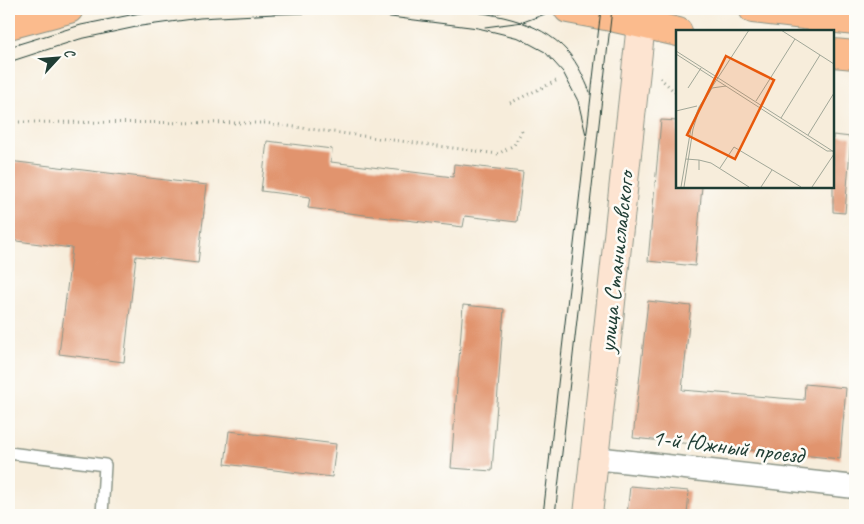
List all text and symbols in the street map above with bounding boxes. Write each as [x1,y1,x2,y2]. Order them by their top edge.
inset map [676,30,834,188]
north arrow [32,32,82,82]
text: С [60,46,79,61]
street label: улица Станиславского [591,167,641,356]
street label: 1-й Южный проезд [650,422,808,470]

